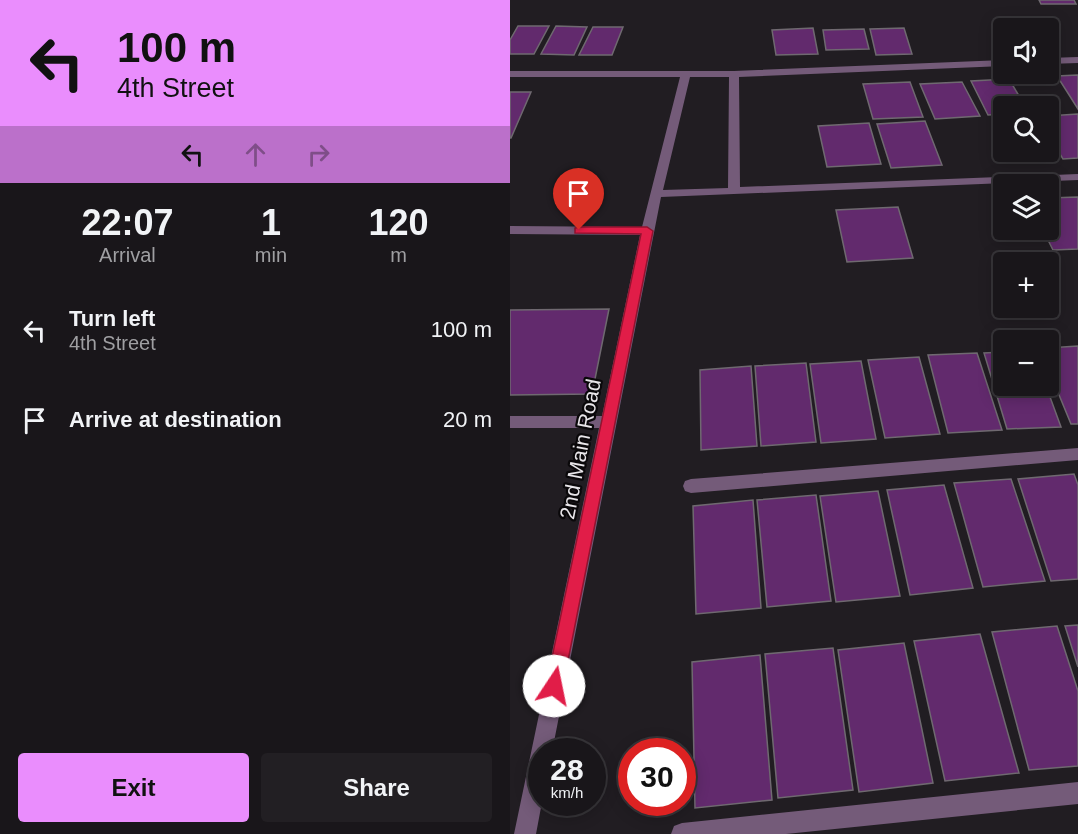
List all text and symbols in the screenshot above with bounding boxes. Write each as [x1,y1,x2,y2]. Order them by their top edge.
map controls [993,18,1059,396]
button: sound [993,18,1059,84]
icon: left [18,24,96,102]
text: 100 m [117,24,236,71]
text: 4th Street [117,73,234,103]
button: search [993,96,1059,162]
icon: left [176,138,209,171]
icon: ahead [239,138,272,171]
icon: right [302,138,335,171]
pin [553,168,604,230]
button: layers [993,174,1059,240]
icon: arrive [562,177,595,210]
text: 22:07 [81,202,173,243]
text: 1 [261,202,281,243]
text: 120 [368,202,429,243]
text: Arrival [99,244,156,266]
text: min [255,244,287,266]
text: m [390,244,407,266]
button: + [993,252,1059,318]
text: Turn left [69,306,155,331]
icon: left [18,314,51,347]
text: 100 m [431,317,492,342]
button: − [993,330,1059,396]
text: 4th Street [69,332,156,354]
street label: 2nd Main Road [555,377,605,521]
icon: arrive [18,404,51,437]
text: Arrive at destination [69,407,282,432]
text: 20 m [443,407,492,432]
position arrow [522,654,586,718]
speed limit sign: 30 [618,738,696,816]
button: Exit [18,753,249,822]
button: Share [261,753,492,822]
text: 28 [550,753,584,786]
text: km/h [551,784,583,801]

